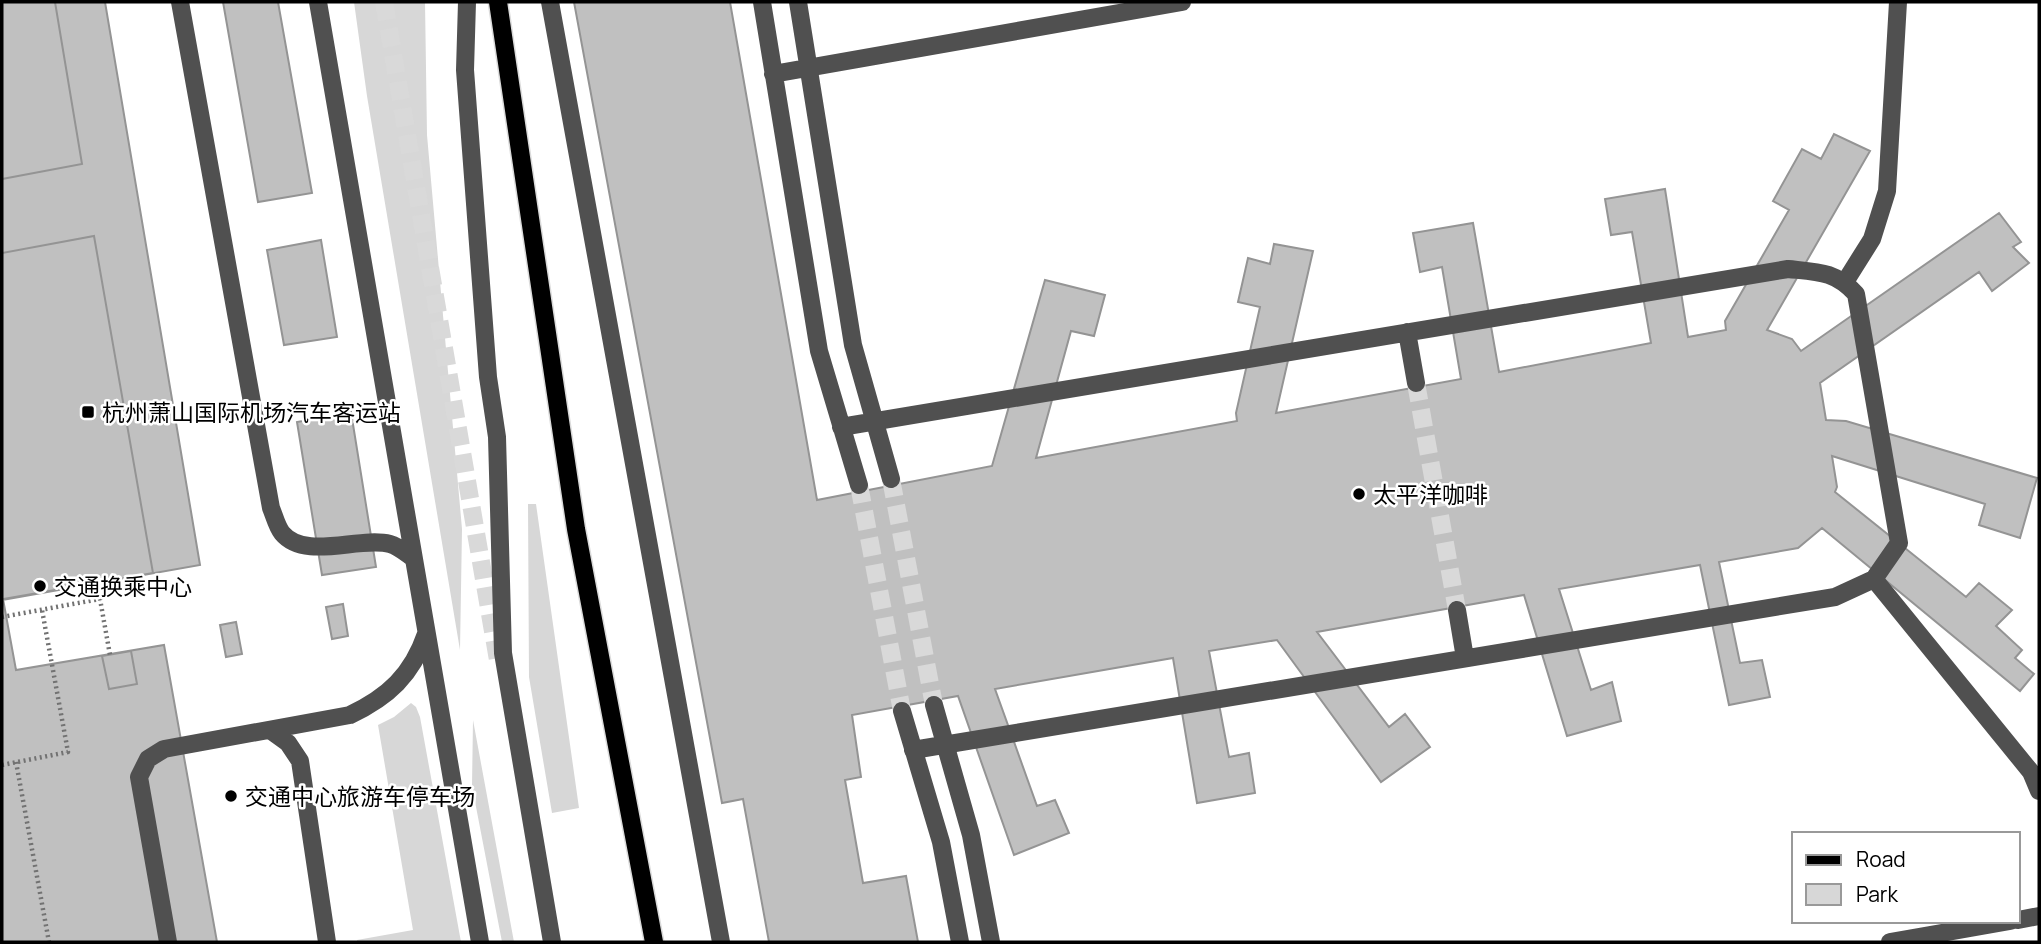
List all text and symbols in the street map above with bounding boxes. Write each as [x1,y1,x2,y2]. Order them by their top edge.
place label: 杭州萧山国际机场汽车客运站 [102,396,401,428]
marker: 杭州萧山国际机场汽车客运站 [80,404,96,420]
place label: 太平洋咖啡 [1373,478,1488,510]
marker: 太平洋咖啡 [1351,486,1367,502]
place label: 交通换乘中心 [54,570,192,602]
marker: 交通换乘中心 [32,578,48,594]
place label: 交通中心旅游车停车场 [245,780,475,812]
marker: 交通中心旅游车停车场 [223,788,239,804]
legend [1792,832,2020,923]
text: Road [1856,845,1906,873]
text: Park [1856,880,1898,908]

